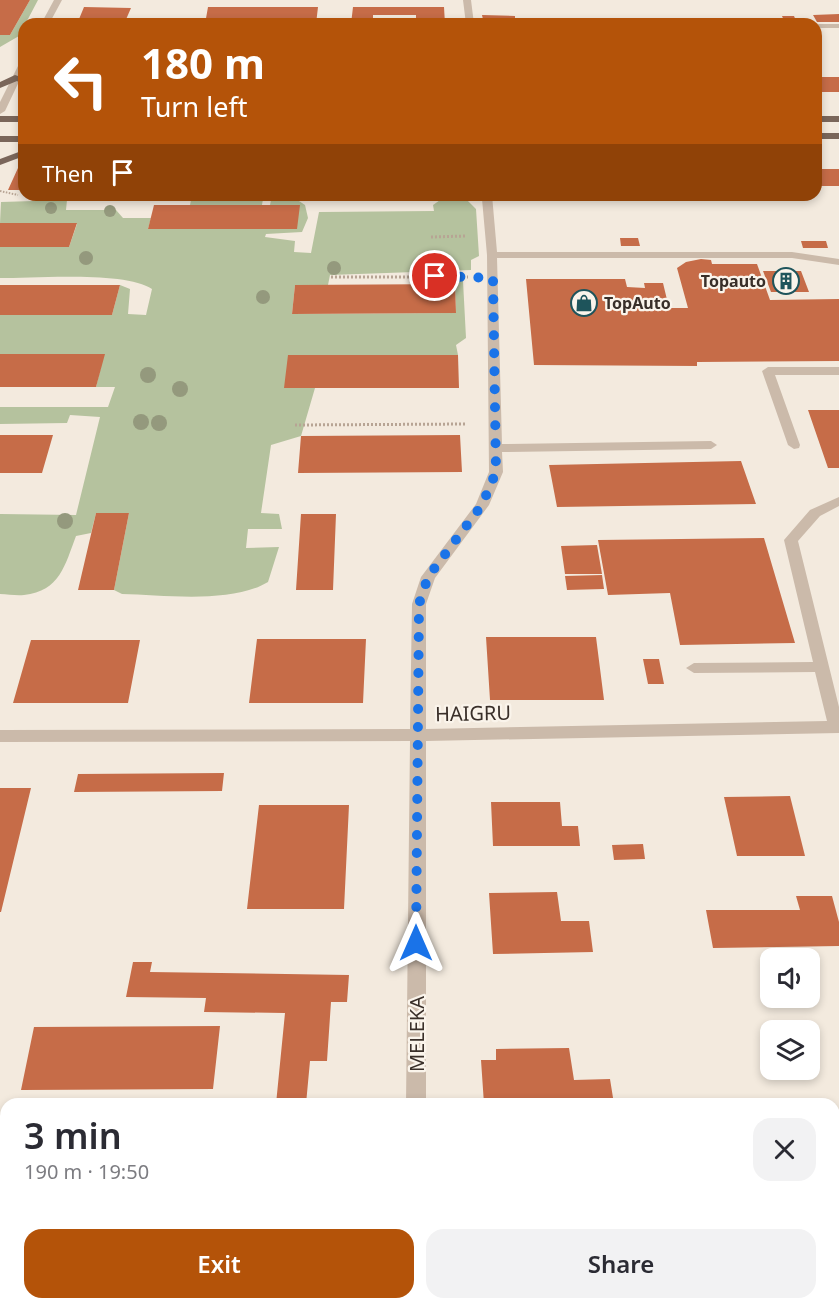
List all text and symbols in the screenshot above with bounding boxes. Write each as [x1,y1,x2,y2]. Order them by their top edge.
text: 180 m [141,34,265,91]
icon: left [42,42,120,120]
text: Turn left [141,88,247,125]
icon: arrive [106,156,139,189]
text: Then [42,158,94,188]
pin [409,250,460,301]
icon: arrive [418,259,451,292]
building icon: Topauto [771,266,801,296]
place label: Topauto [701,270,766,292]
shop icon: TopAuto [569,288,599,318]
place label: TopAuto [604,292,671,314]
street label: HAIGRU [435,699,511,727]
position arrow [384,911,448,975]
map controls [760,948,820,1080]
button: sound [760,948,820,1008]
street label: MELEKA [403,996,430,1072]
button: layers [760,1020,820,1080]
text: 3 min [24,1111,122,1160]
button: close [753,1118,816,1181]
text: 190 m · 19:50 [24,1158,149,1185]
button: Exit [24,1229,414,1298]
button: Share [426,1229,816,1298]

